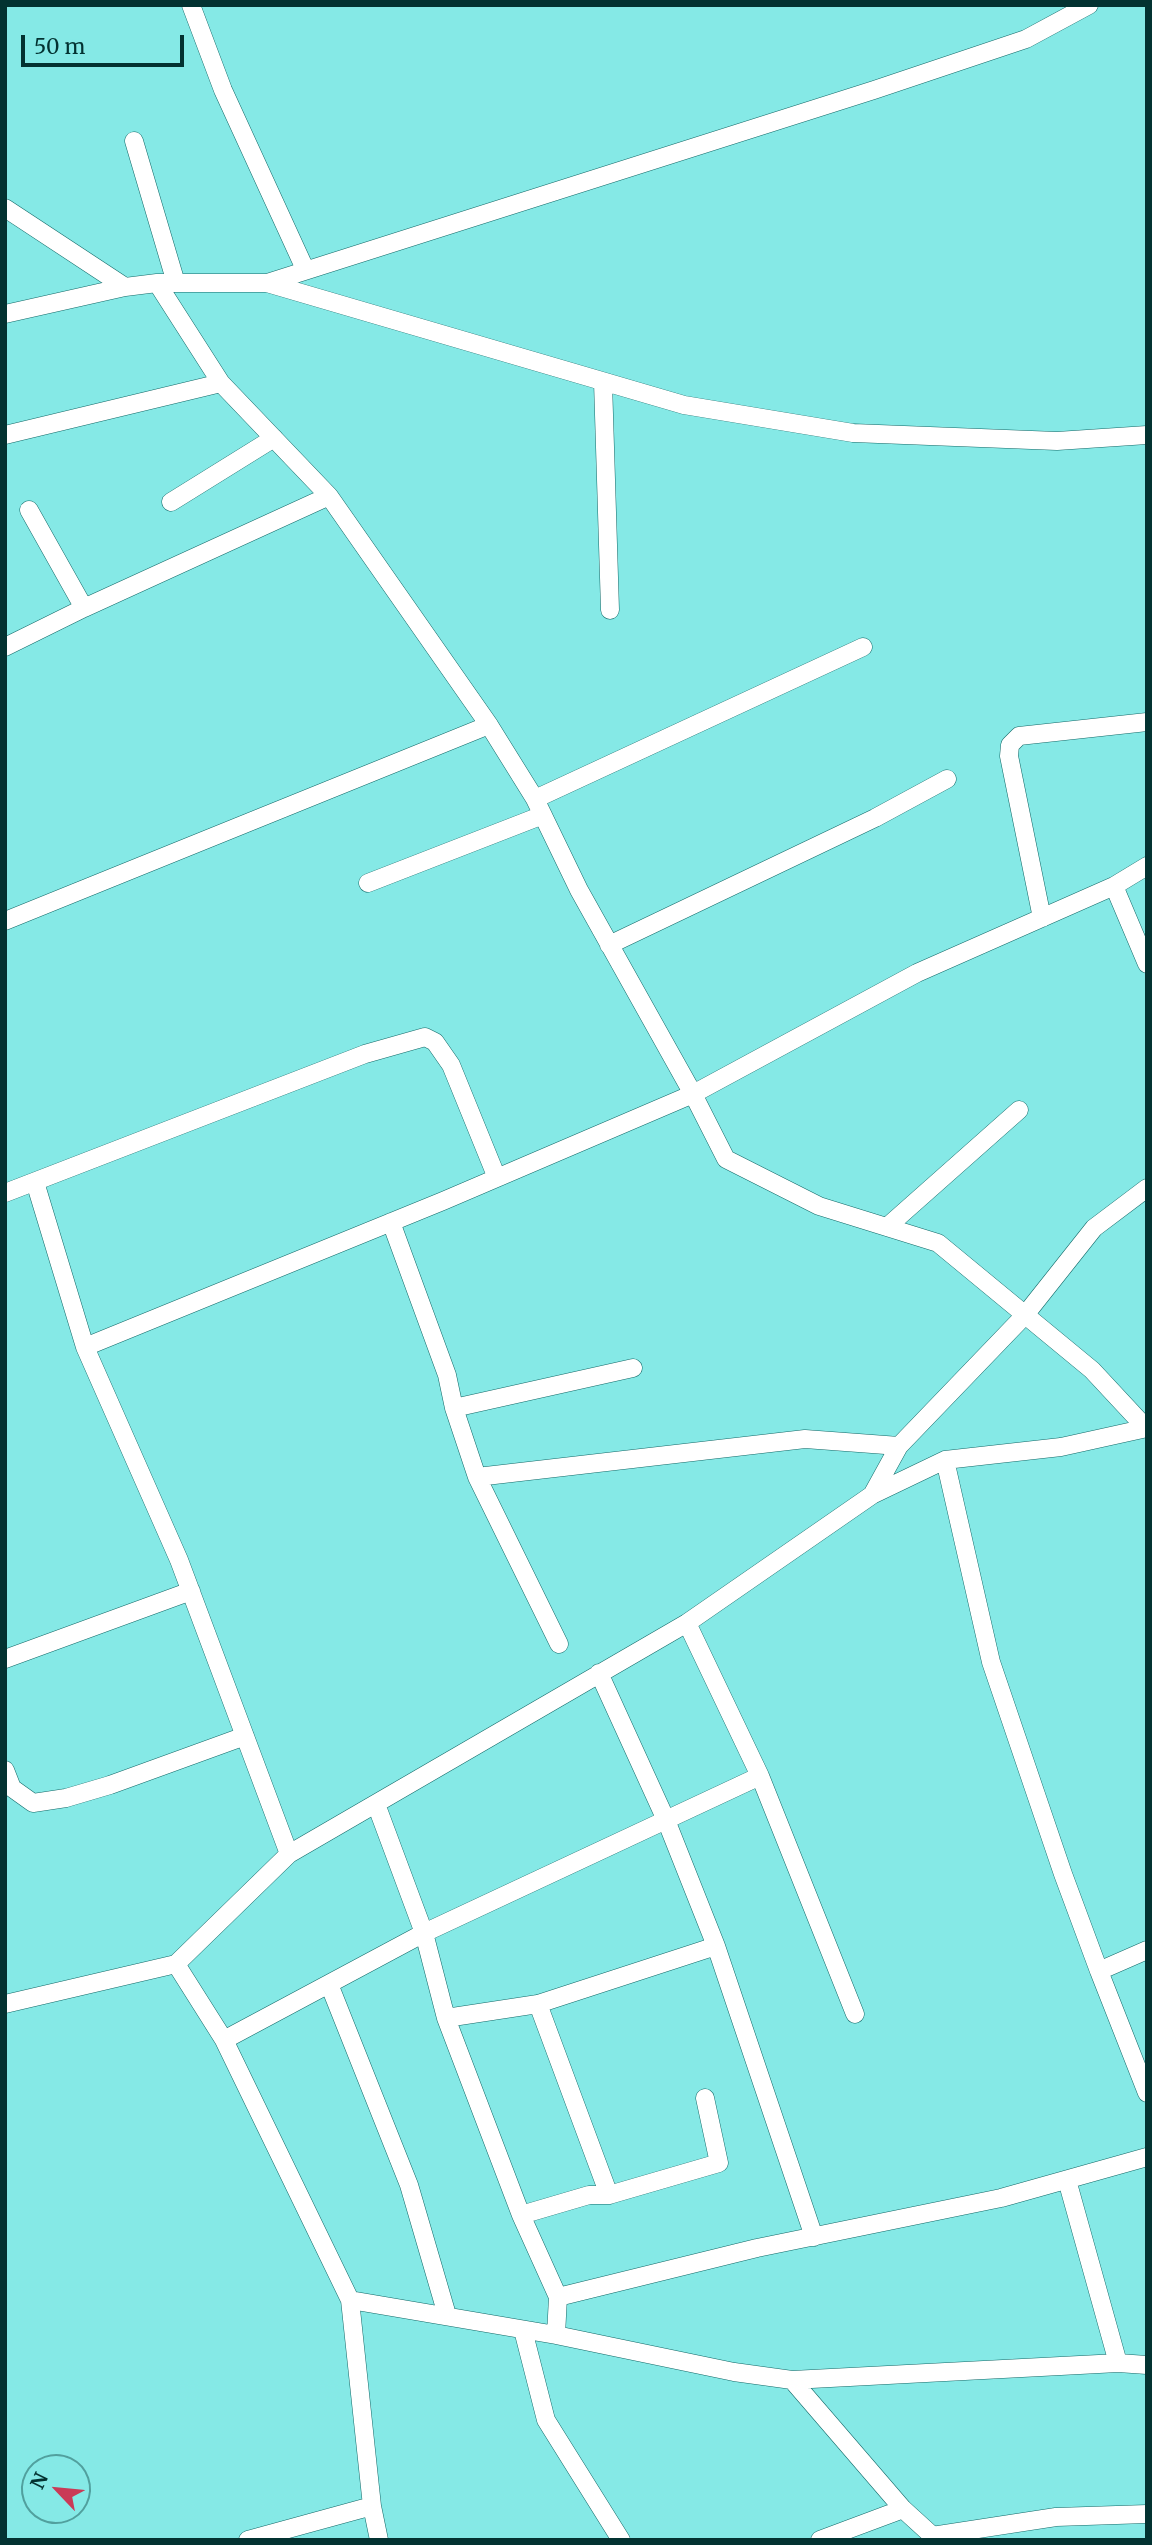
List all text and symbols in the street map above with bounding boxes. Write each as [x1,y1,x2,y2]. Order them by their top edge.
scale bar [24,21,187,65]
text: 50 m [34,33,85,60]
north arrow [21,2454,91,2524]
text: N [25,2469,53,2493]

